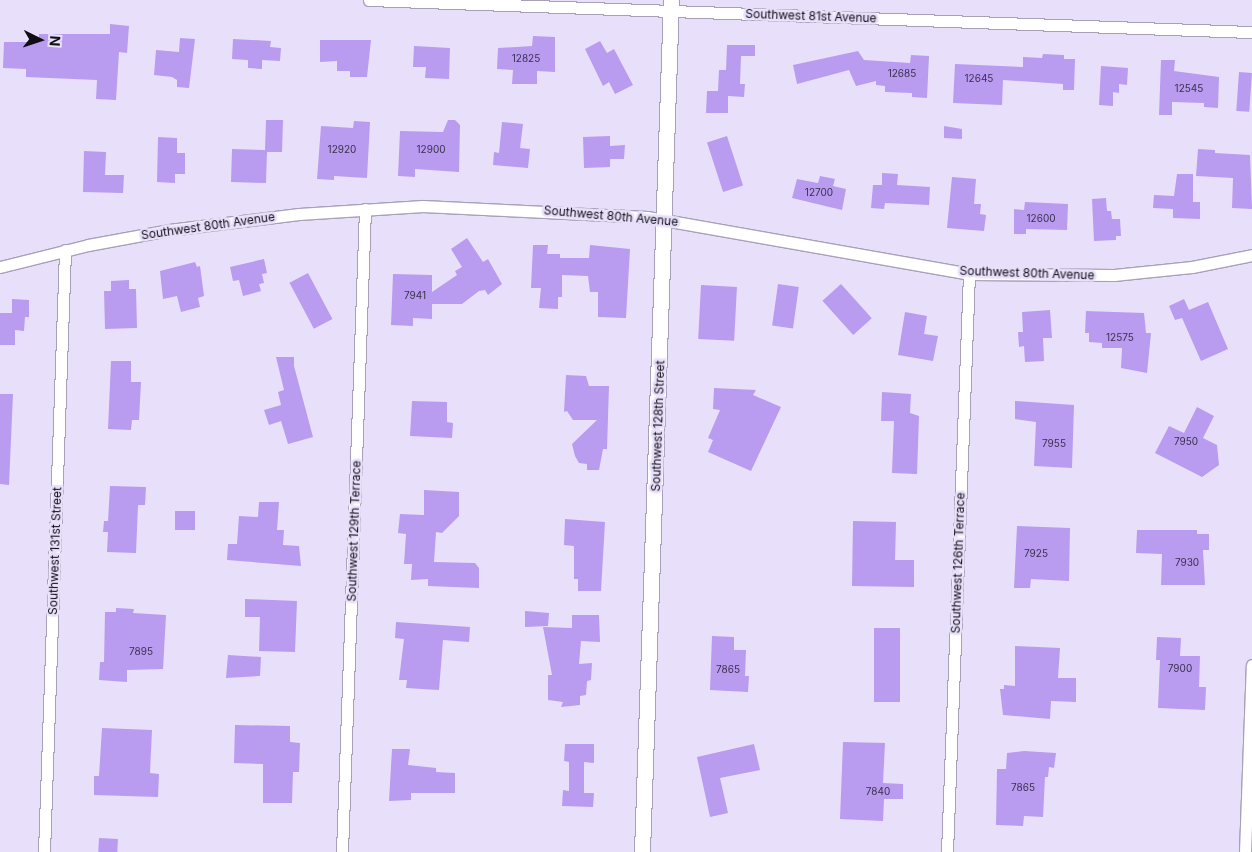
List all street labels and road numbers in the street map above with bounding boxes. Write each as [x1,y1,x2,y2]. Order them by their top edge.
street label: Southwest 81st Avenue [745,7,877,25]
street label: Southwest 80th Avenue [543,203,679,229]
street label: Southwest 80th Avenue [140,209,276,243]
street label: Southwest 80th Avenue [959,263,1095,283]
street label: Southwest 128th Street [649,360,667,492]
street label: Southwest 129th Terrace [344,460,364,602]
street label: Southwest 131st Street [46,487,64,615]
street label: Southwest 126th Terrace [948,492,968,634]

